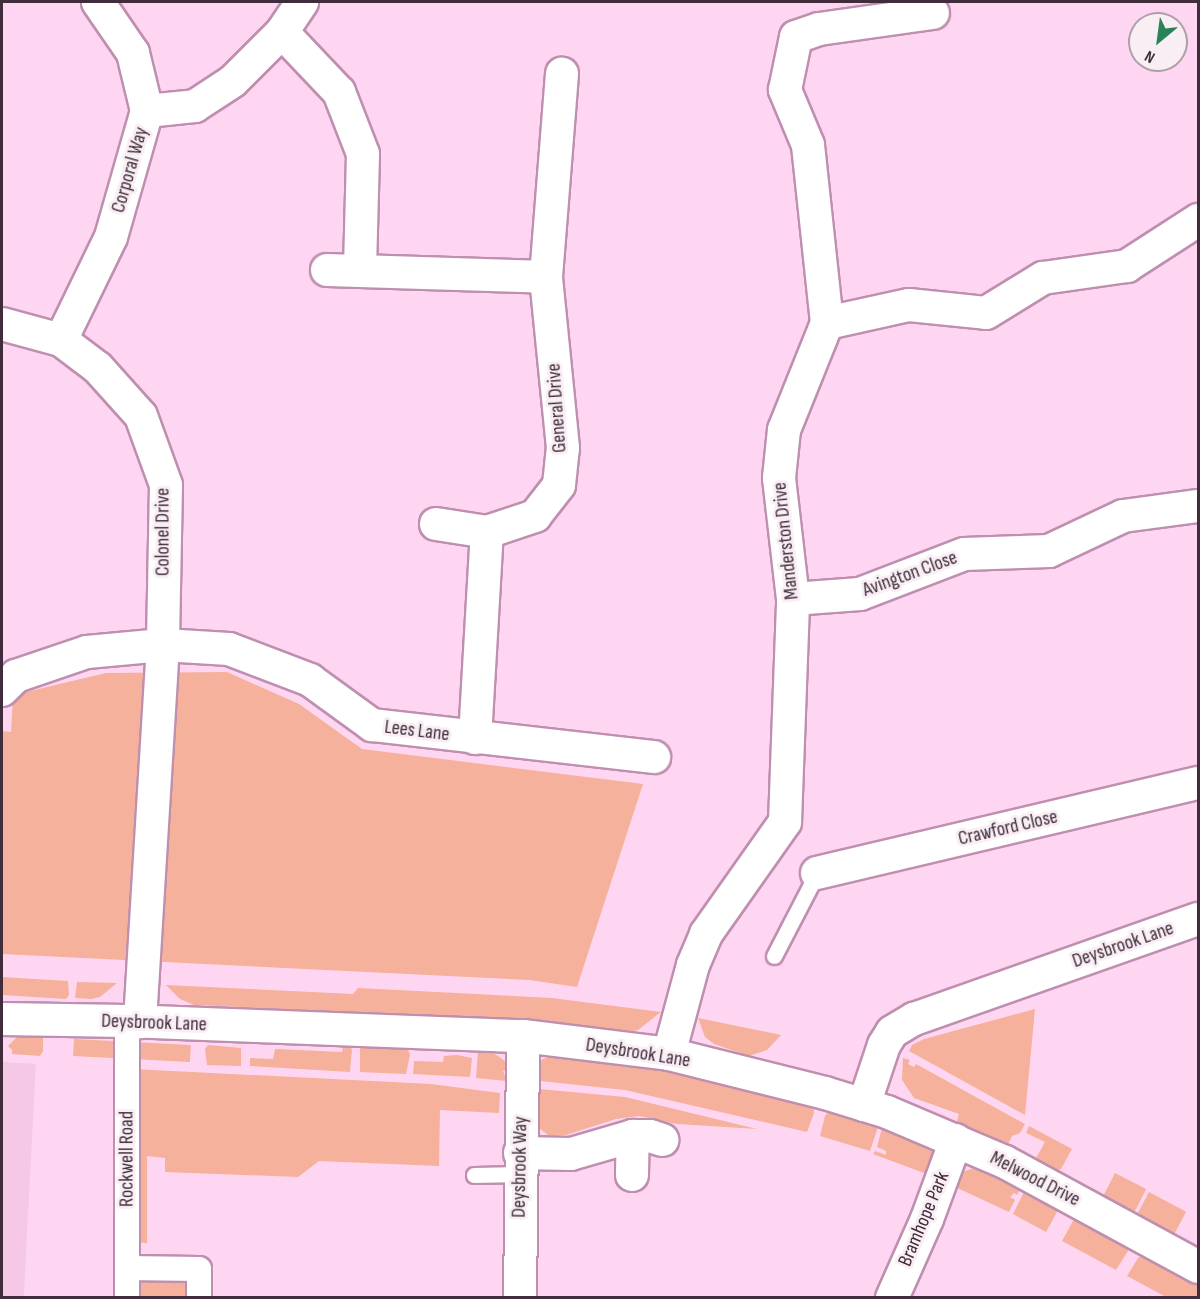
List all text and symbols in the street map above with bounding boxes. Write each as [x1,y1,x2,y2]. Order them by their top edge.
north arrow [1128,12,1188,72]
text: N [1142,46,1158,67]
street label: Corporal Way [106,124,154,216]
street label: General Drive [542,362,572,454]
street label: Manderston Drive [768,481,804,601]
street label: Colonel Drive [151,488,175,576]
street label: Avington Close [859,546,961,602]
street label: Lees Lane [383,715,451,747]
street label: Crawford Close [956,805,1060,851]
street label: Deysbrook Lane [1069,916,1177,974]
street label: Deysbrook Lane [101,1009,207,1037]
street label: Deysbrook Lane [584,1033,692,1073]
street label: Rockwell Road [115,1111,139,1207]
street label: Deysbrook Way [507,1116,533,1218]
street label: Melwood Drive [986,1146,1084,1212]
street label: Bramhope Park [893,1168,955,1270]

